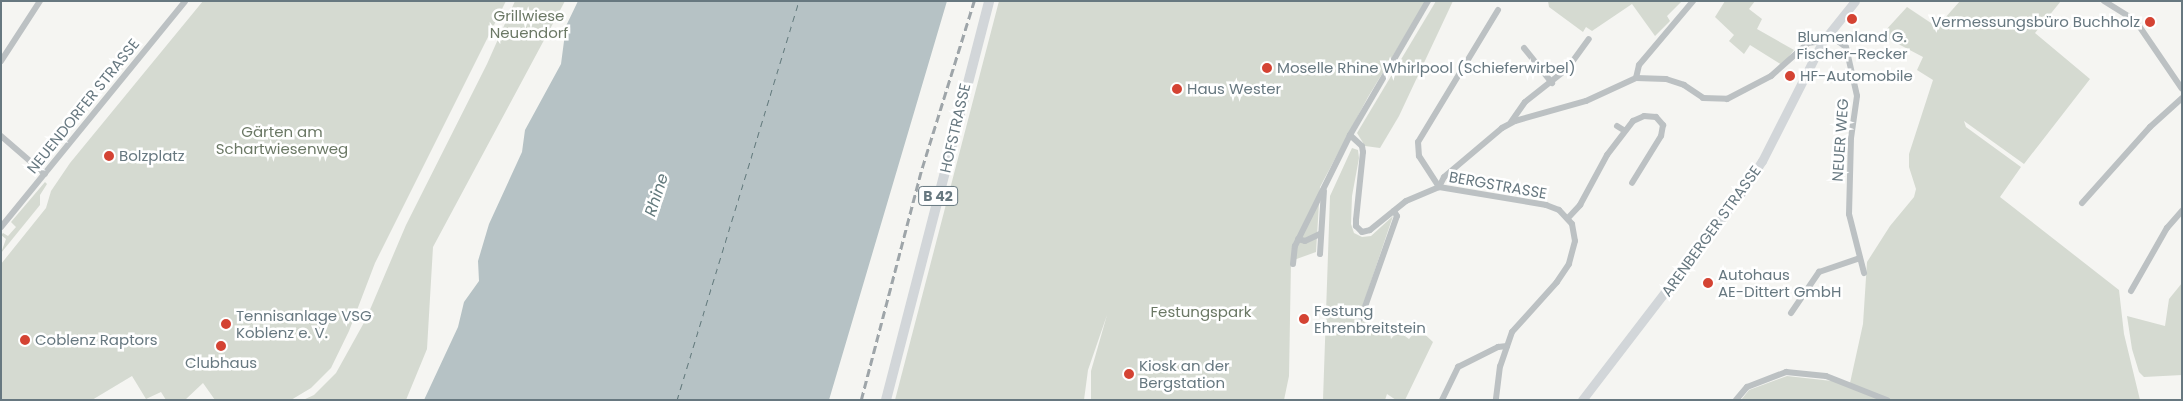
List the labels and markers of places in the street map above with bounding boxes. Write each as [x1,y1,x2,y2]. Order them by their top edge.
marker: Blumenland G. Fischer-Recker [1846,13,1858,25]
place label: Vermessungsbüro Buchholz [1931,13,2140,31]
marker: Vermessungsbüro Buchholz [2144,16,2156,28]
place label: Blumenland G. Fischer-Recker [1796,27,1908,62]
place label: Moselle Rhine Whirlpool (Schieferwirbel) [1277,59,1576,77]
marker: Moselle Rhine Whirlpool (Schieferwirbel) [1261,62,1273,74]
place label: HF-Automobile [1800,67,1913,85]
marker: HF-Automobile [1784,70,1796,82]
place label: Haus Wester [1187,80,1281,98]
marker: Haus Wester [1171,83,1183,95]
place label: Bolzplatz [119,147,185,165]
marker: Bolzplatz [103,150,115,162]
place label: Autohaus AE-Dittert GmbH [1718,265,1841,300]
marker: Autohaus AE-Dittert GmbH [1702,277,1714,289]
place label: Festung Ehrenbreitstein [1314,301,1426,336]
place label: Tennisanlage VSG Koblenz e. V. [236,306,372,341]
marker: Festung Ehrenbreitstein [1298,313,1310,325]
marker: Tennisanlage VSG Koblenz e. V. [220,318,232,330]
place label: Coblenz Raptors [35,331,158,349]
marker: Coblenz Raptors [19,334,31,346]
marker: Clubhaus [215,340,227,352]
place label: Clubhaus [185,354,257,372]
place label: Kiosk an der Bergstation [1139,356,1230,391]
marker: Kiosk an der Bergstation [1123,368,1135,380]

